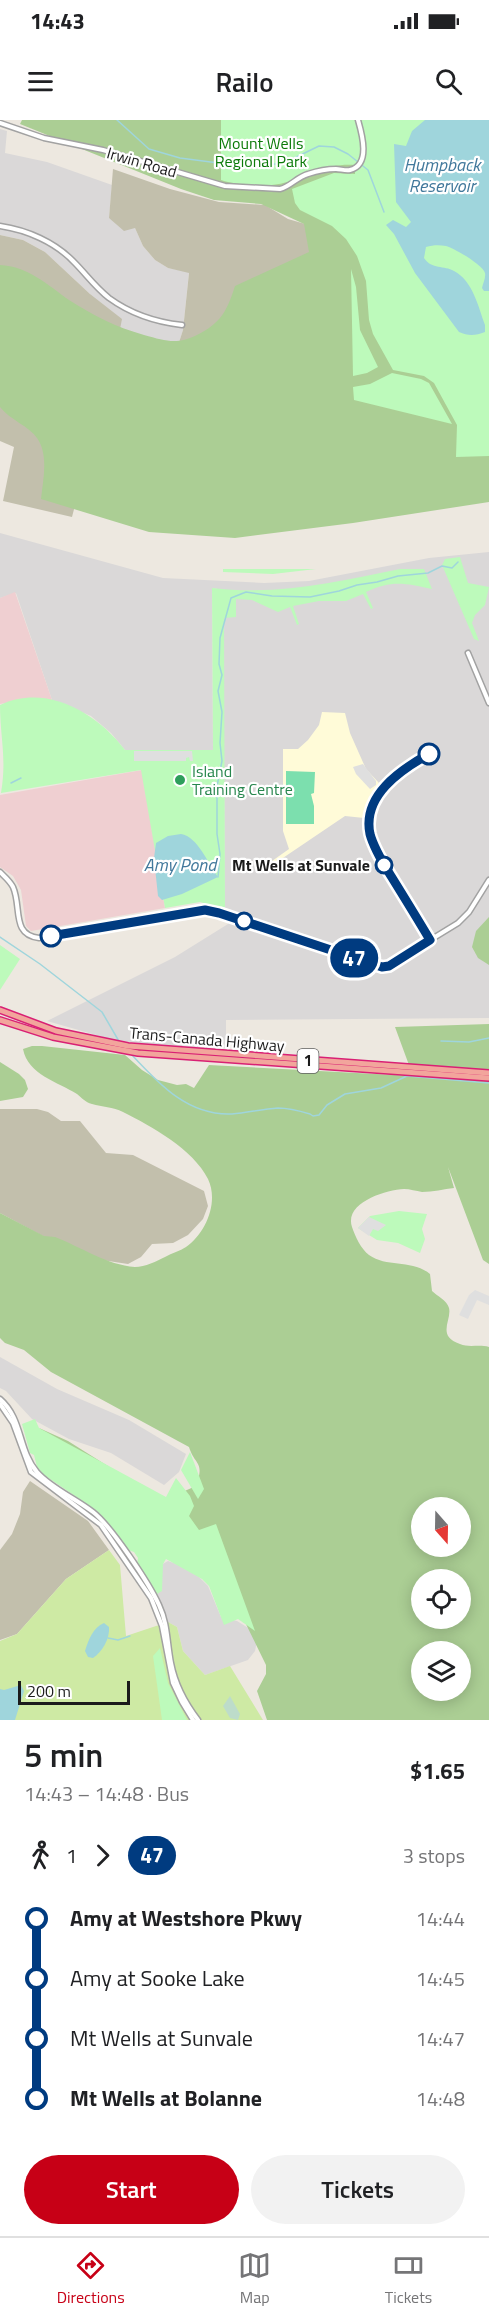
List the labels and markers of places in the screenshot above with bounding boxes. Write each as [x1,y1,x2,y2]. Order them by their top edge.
unlabelled marker [418,743,440,765]
place label: Island Training Centre [192,759,293,801]
marker: Island Training Centre [173,773,187,787]
place label: Mt Wells at Sunvale [232,853,370,877]
marker: Mt Wells at Sunvale [375,856,393,874]
unlabelled marker [235,912,253,930]
unlabelled marker [40,925,62,947]

